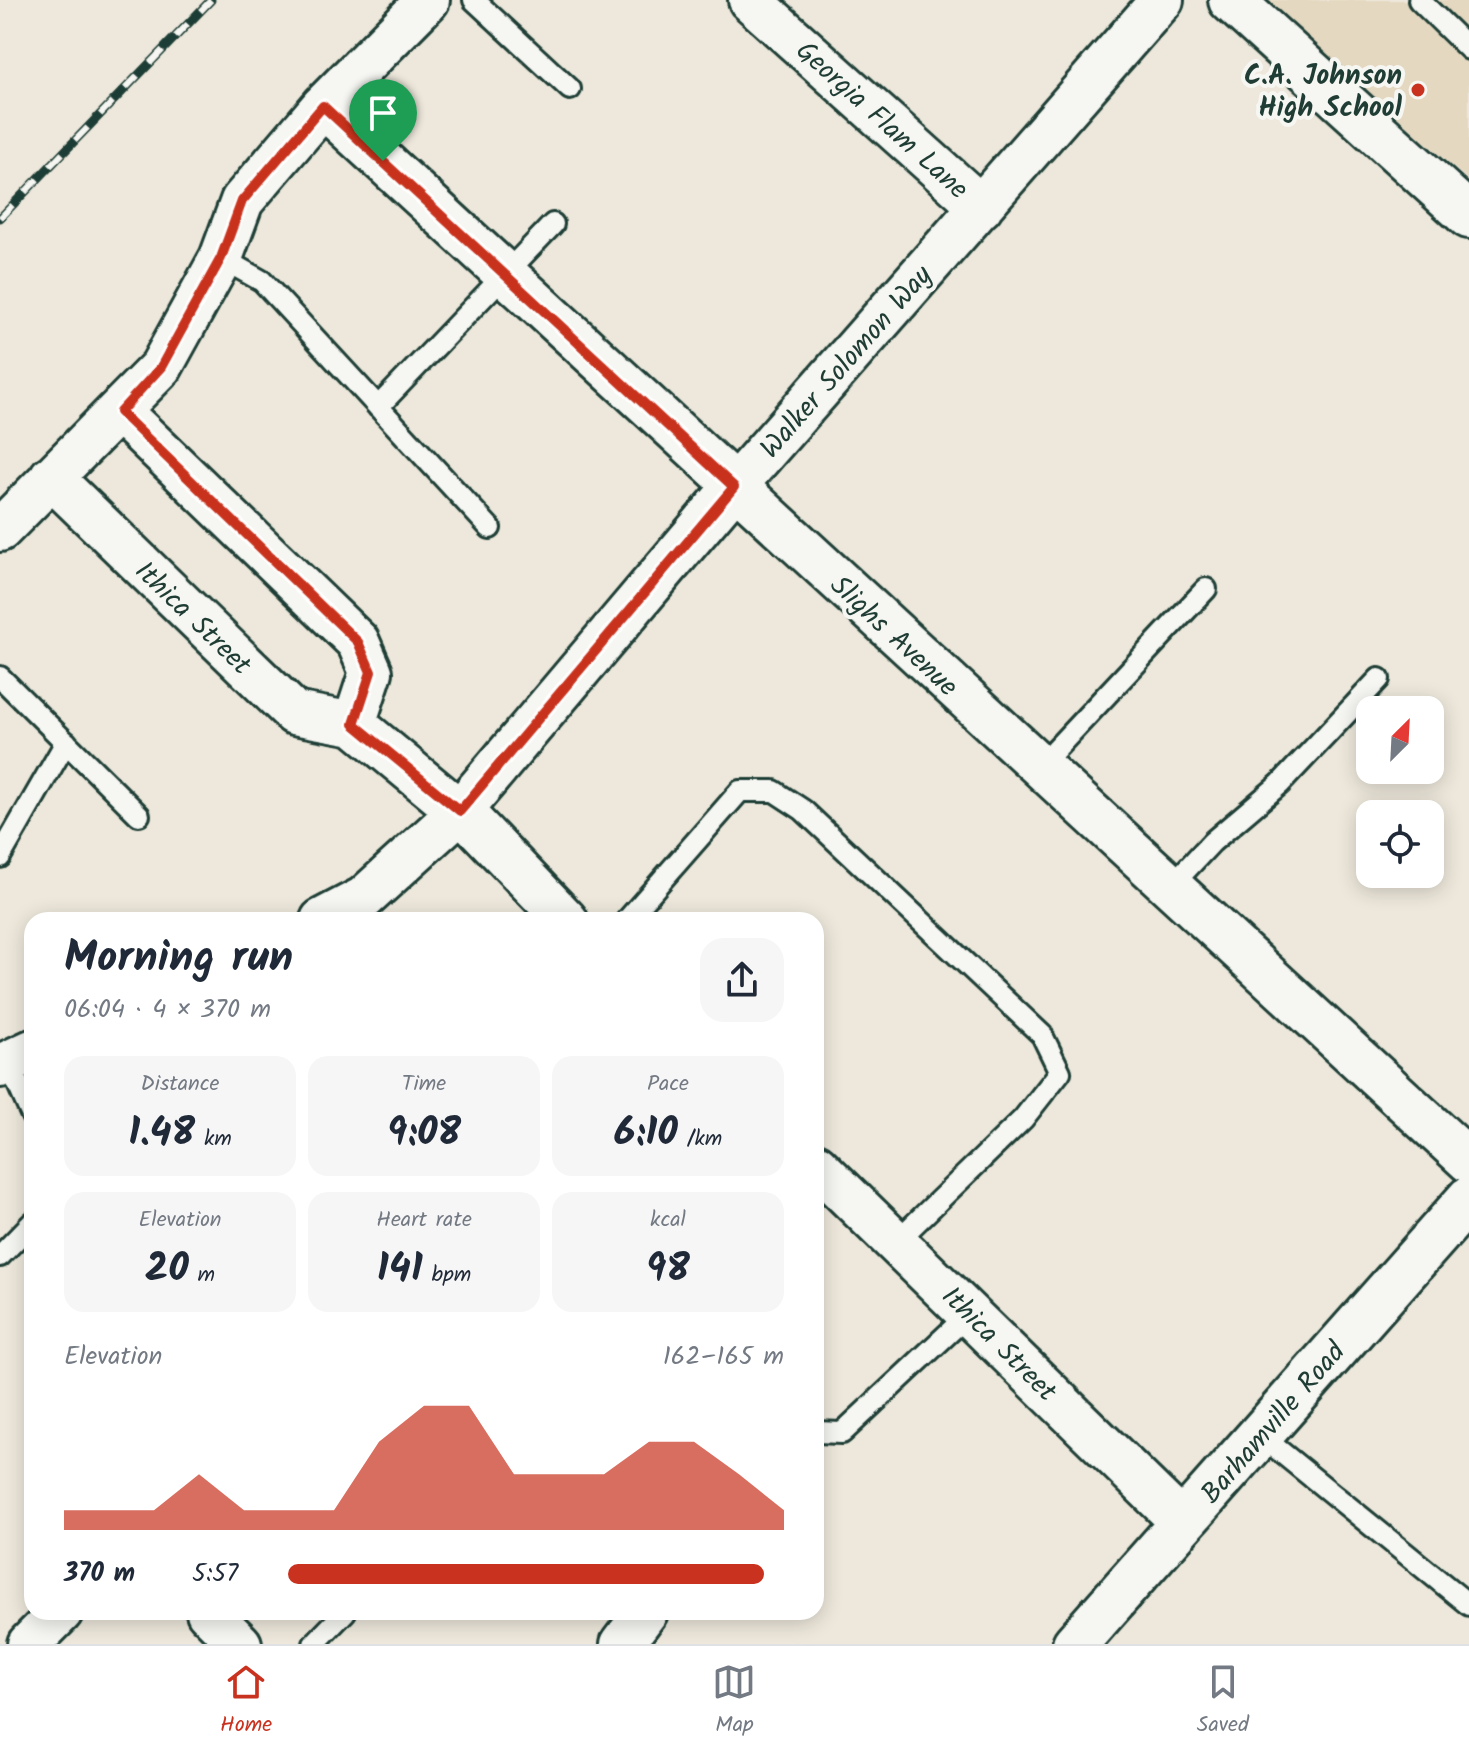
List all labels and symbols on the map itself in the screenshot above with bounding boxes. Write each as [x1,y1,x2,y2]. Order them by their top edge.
street label: Georgia Flam Lane [784,31,978,211]
place label: C.A. Johnson High School [1244,54,1403,131]
pin [349,79,417,161]
marker: C.A. Johnson High School [1409,81,1427,99]
street label: Walker Solomon Way [750,255,945,470]
street label: Ithica Street [123,551,262,688]
street label: Slighs Avenue [819,565,968,709]
north arrow [1356,696,1444,784]
street label: Ithica Street [930,1276,1068,1414]
street label: Barhamville Road [1190,1332,1358,1515]

